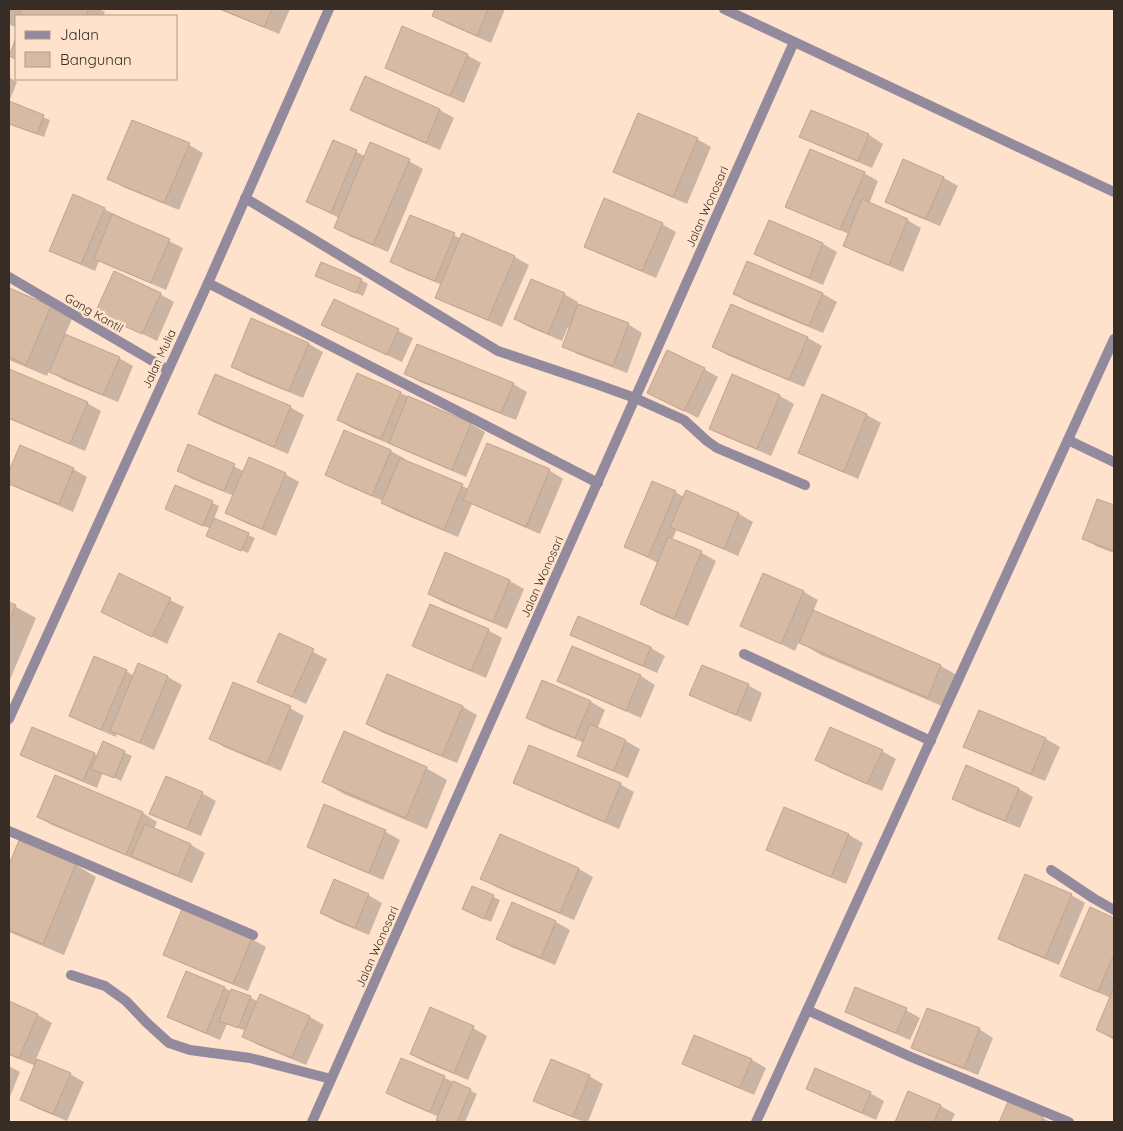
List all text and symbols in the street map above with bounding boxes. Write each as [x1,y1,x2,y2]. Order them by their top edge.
legend [15,15,178,80]
text: Jalan [60,25,99,44]
text: Bangunan [60,50,132,69]
street label: Jalan Wonosari [682,164,731,250]
street label: Gang Kantil [62,290,126,335]
street label: Jalan Mulia [138,327,179,391]
street label: Jalan Wonosari [517,534,566,620]
street label: Jalan Wonosari [352,904,401,990]

